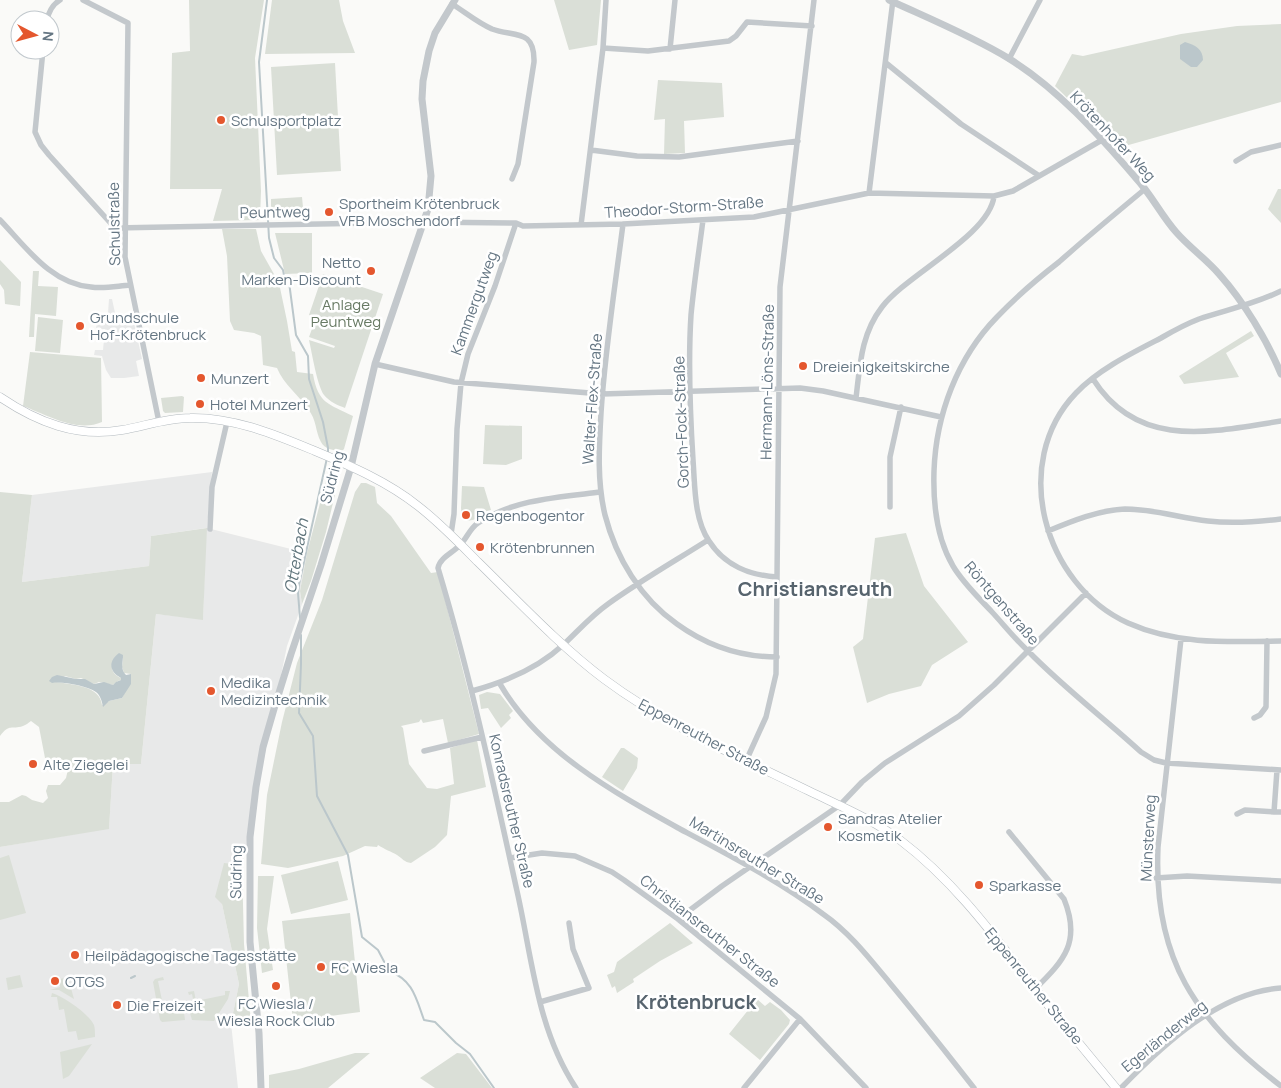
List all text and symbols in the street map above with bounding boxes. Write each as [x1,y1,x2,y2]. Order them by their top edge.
north arrow [10,10,60,60]
text: N [38,30,58,42]
street label: Krötenhofer Weg [1065,86,1161,186]
place label: Schulsportplatz [231,110,342,131]
marker: Schulsportplatz [215,114,227,126]
street label: Schulstraße [103,182,125,266]
street label: Theodor-Storm-Straße [604,191,765,223]
place label: Sportheim Krötenbruck VFB Moschendorf [339,193,500,231]
street label: Peuntweg [240,201,310,223]
marker: Sportheim Krötenbruck VFB Moschendorf [323,206,335,218]
street label: Kammergutweg [445,248,503,358]
place label: Netto Marken-Discount [241,252,361,290]
marker: Netto Marken-Discount [365,265,377,277]
park label: Anlage Peuntweg [311,294,381,332]
street label: Hermann-Löns-Straße [755,304,779,460]
place label: Grundschule Hof-Krötenbruck [90,307,206,345]
marker: Grundschule Hof-Krötenbruck [74,320,86,332]
street label: Walter-Flex-Straße [577,332,607,465]
street label: Gorch-Fock-Straße [668,355,694,489]
place label: Dreieinigkeitskirche [813,356,950,377]
marker: Dreieinigkeitskirche [797,360,809,372]
place label: Munzert [211,368,269,389]
marker: Munzert [195,372,207,384]
place label: Hotel Munzert [210,394,308,415]
marker: Hotel Munzert [194,398,206,410]
street label: Südring [315,448,349,506]
place label: Regenbogentor [476,505,585,526]
marker: Regenbogentor [460,509,472,521]
water label: Otterbach [279,517,313,595]
place label: Krötenbrunnen [490,537,595,558]
marker: Krötenbrunnen [474,541,486,553]
street label: Röntgenstraße [960,557,1044,650]
district label: Christiansreuth [738,575,892,602]
place label: Medika Medizintechnik [221,672,327,710]
marker: Medika Medizintechnik [205,685,217,697]
street label: Eppenreuther Straße [635,694,773,780]
street label: Konradsreuther Straße [484,732,540,890]
place label: Alte Ziegelei [43,754,128,775]
marker: Alte Ziegelei [27,758,39,770]
street label: Münsterweg [1135,794,1161,882]
place label: Sandras Atelier Kosmetik [838,808,943,846]
street label: Martinsreuther Straße [686,811,829,909]
marker: Sandras Atelier Kosmetik [822,821,834,833]
street label: Südring [225,845,247,899]
street label: Christiansreuther Straße [636,870,785,993]
place label: Sparkasse [989,875,1061,896]
marker: Sparkasse [973,879,985,891]
street label: Eppenreuther Straße [980,923,1088,1049]
place label: Heilpädagogische Tagesstätte [85,945,297,966]
marker: Heilpädagogische Tagesstätte [69,949,81,961]
place label: FC Wiesla [331,957,398,978]
marker: FC Wiesla [315,961,327,973]
place label: OTGS [65,971,104,992]
marker: OTGS [49,975,61,987]
marker: FC Wiesla / Wiesla Rock Club [270,980,282,992]
district label: Krötenbruck [636,988,757,1015]
place label: FC Wiesla / Wiesla Rock Club [217,993,335,1031]
place label: Die Freizeit [127,995,203,1016]
street label: Egerländerweg [1117,995,1211,1077]
marker: Die Freizeit [111,999,123,1011]

